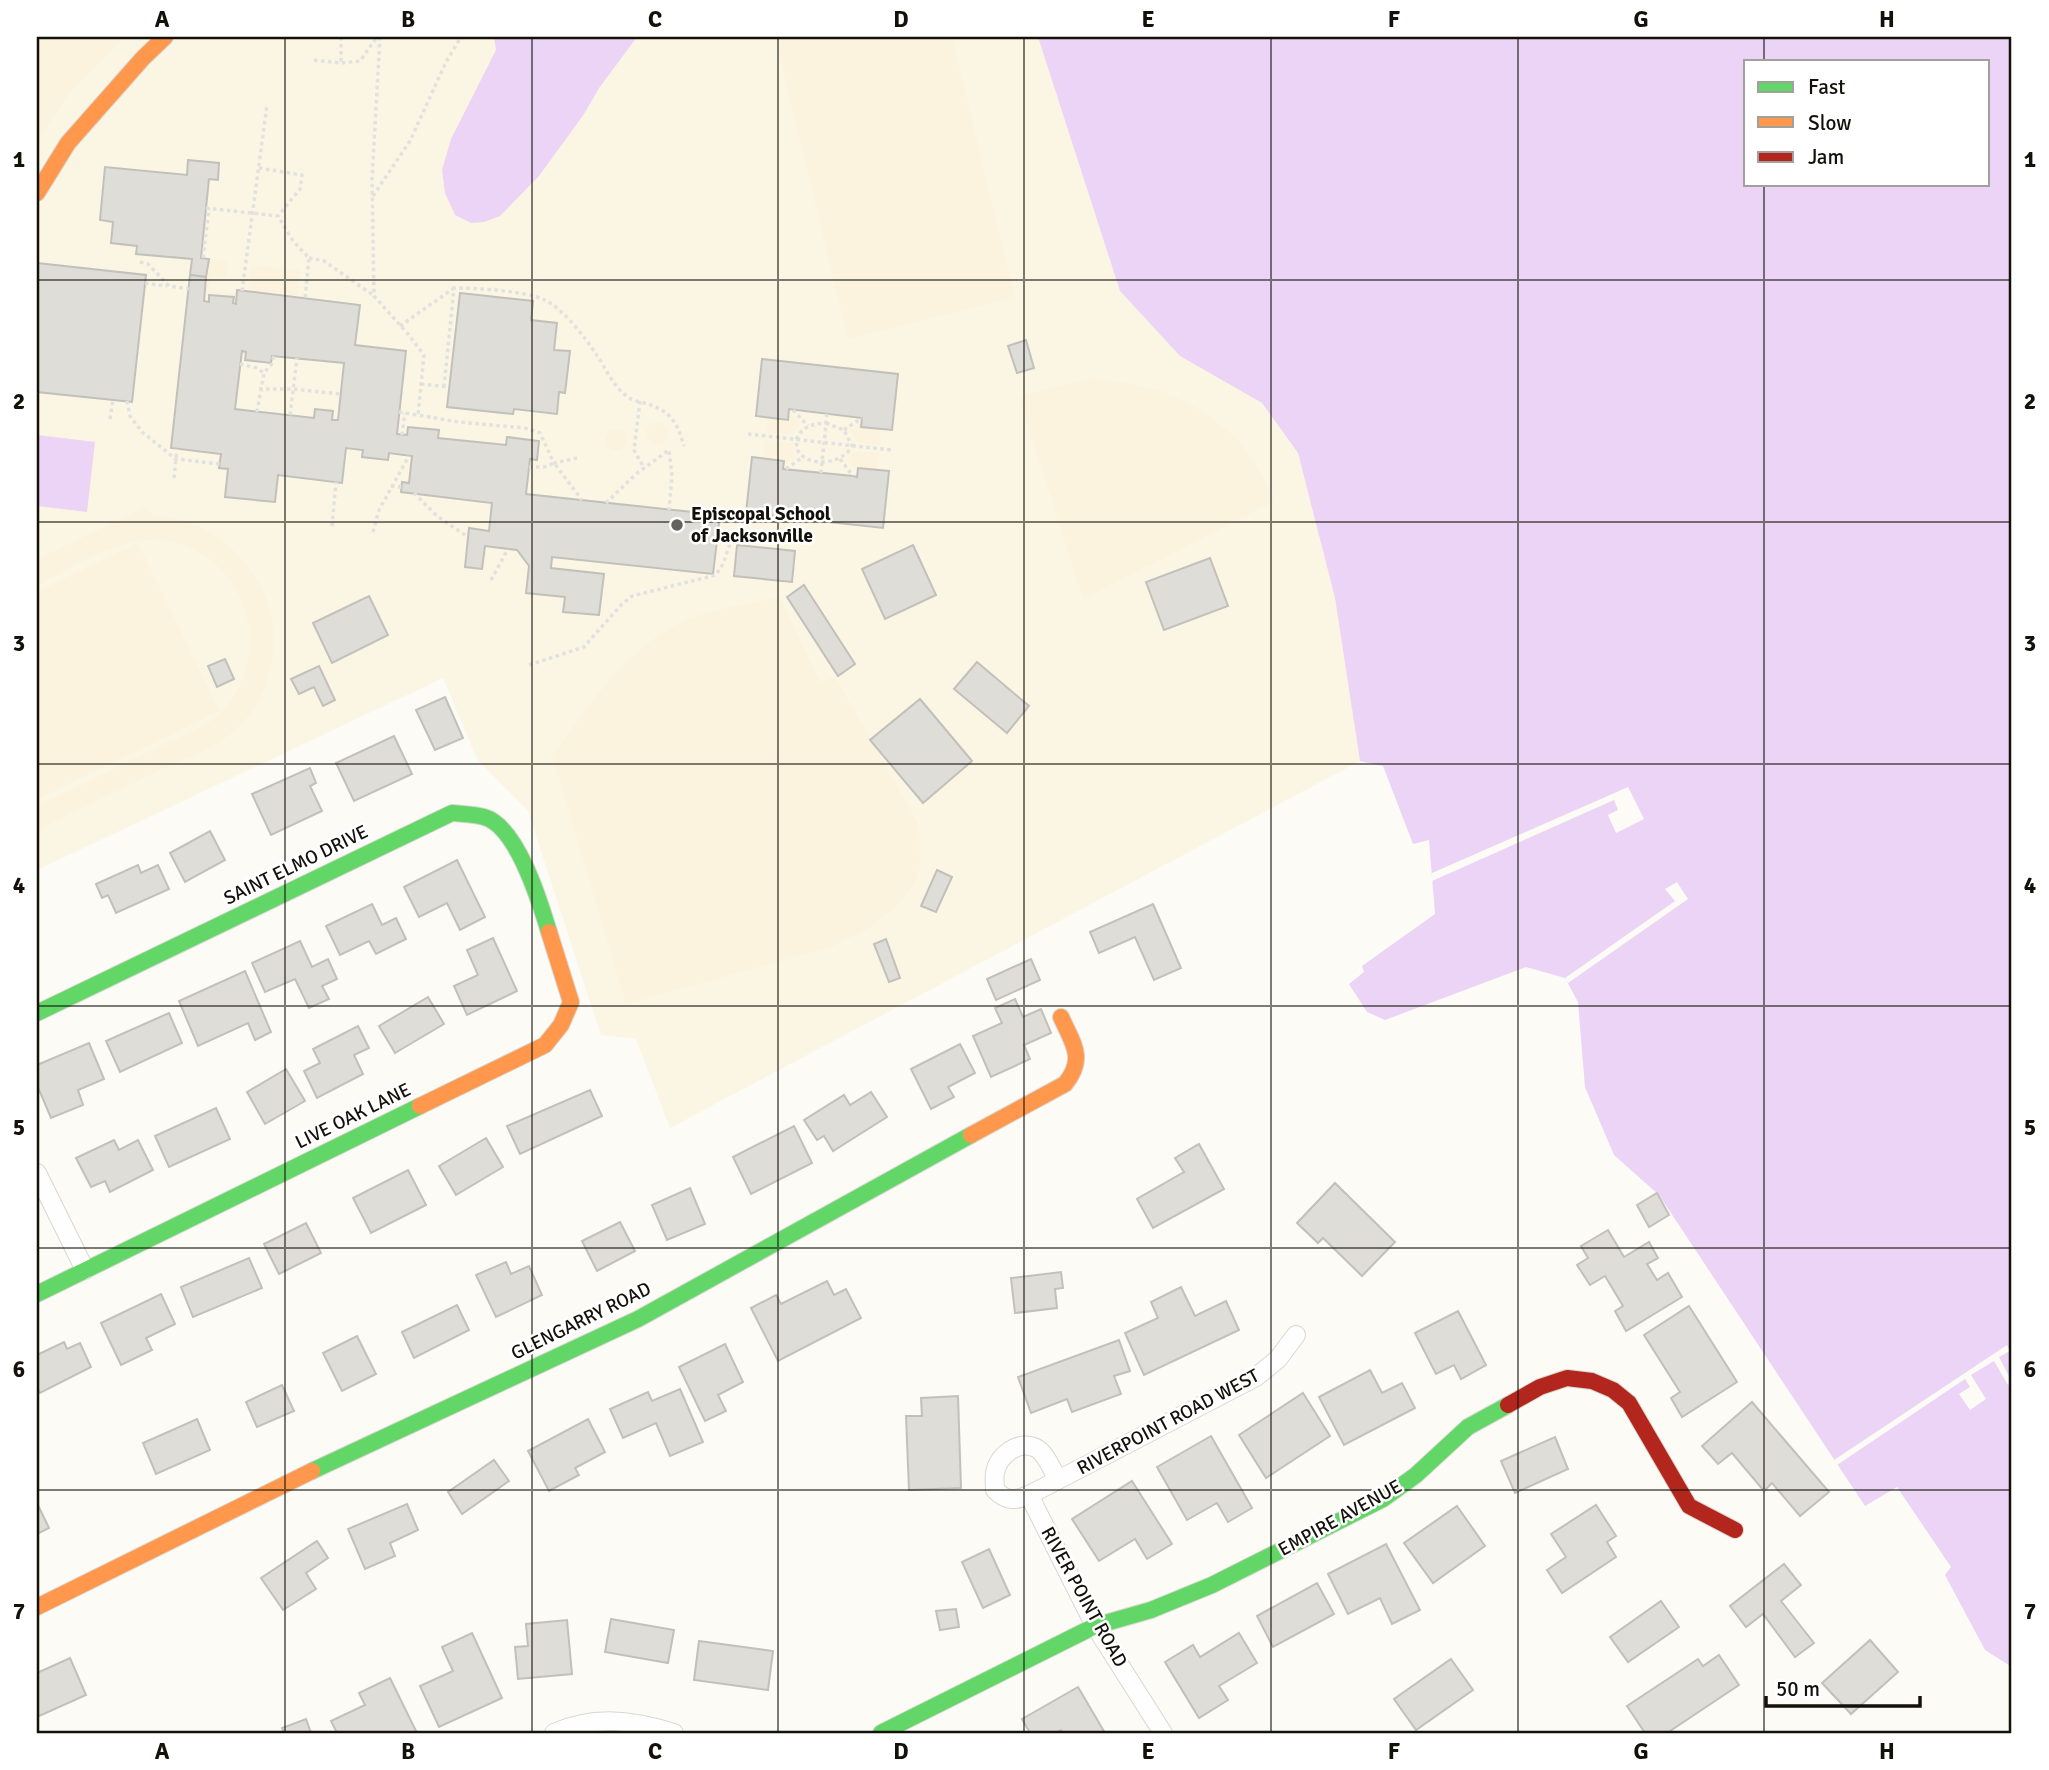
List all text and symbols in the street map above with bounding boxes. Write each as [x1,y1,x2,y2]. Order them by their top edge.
text: A [155,5,170,34]
text: B [401,5,415,34]
text: C [648,5,662,34]
text: D [893,5,909,34]
text: E [1141,5,1155,34]
text: F [1388,5,1400,34]
text: G [1633,5,1649,34]
text: H [1879,5,1895,34]
legend [1744,60,1990,186]
text: Fast [1808,74,1845,100]
text: Slow [1808,110,1852,136]
text: Jam [1808,144,1844,170]
text: 1 [13,145,25,174]
text: 1 [2024,145,2036,174]
text: 2 [13,387,25,416]
text: 2 [2024,387,2036,416]
place label: Episcopal School of Jacksonville [691,502,831,548]
marker: Episcopal School of Jacksonville [669,517,685,533]
text: 3 [13,629,25,658]
text: 3 [2024,629,2036,658]
street label: SAINT ELMO DRIVE [220,820,372,910]
text: 4 [13,871,25,900]
text: 4 [2024,871,2036,900]
street label: LIVE OAK LANE [291,1078,415,1154]
text: 5 [13,1113,25,1142]
text: 5 [2024,1113,2036,1142]
street label: GLENGARRY ROAD [507,1277,655,1365]
text: 6 [13,1355,25,1384]
text: 6 [2024,1355,2036,1384]
street label: RIVERPOINT ROAD WEST [1073,1363,1264,1480]
street label: EMPIRE AVENUE [1274,1474,1406,1562]
street label: RIVER POINT ROAD [1035,1523,1133,1671]
text: 7 [13,1597,25,1626]
text: 7 [2024,1597,2036,1626]
scale bar [1766,1665,1920,1709]
text: 50 m [1776,1676,1820,1702]
text: A [155,1737,170,1766]
text: B [401,1737,415,1766]
text: C [648,1737,662,1766]
text: D [893,1737,909,1766]
text: E [1141,1737,1155,1766]
text: F [1388,1737,1400,1766]
text: G [1633,1737,1649,1766]
text: H [1879,1737,1895,1766]

